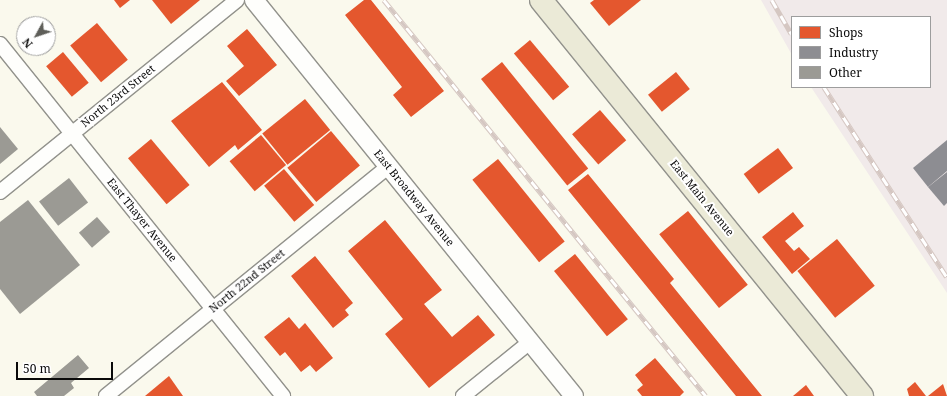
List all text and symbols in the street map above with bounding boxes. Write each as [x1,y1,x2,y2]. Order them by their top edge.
north arrow [16,16,56,56]
legend [791,16,931,88]
text: Shops [829,24,863,41]
text: N [19,35,36,52]
text: Industry [829,44,878,61]
street label: North 23rd Street [78,62,158,130]
text: Other [829,64,862,81]
street label: East Broadway Avenue [371,147,457,249]
street label: East Main Avenue [667,157,737,239]
street label: East Thayer Avenue [104,175,180,265]
street label: North 22nd Street [207,247,287,315]
scale bar [18,354,115,380]
text: 50 m [23,360,51,377]

